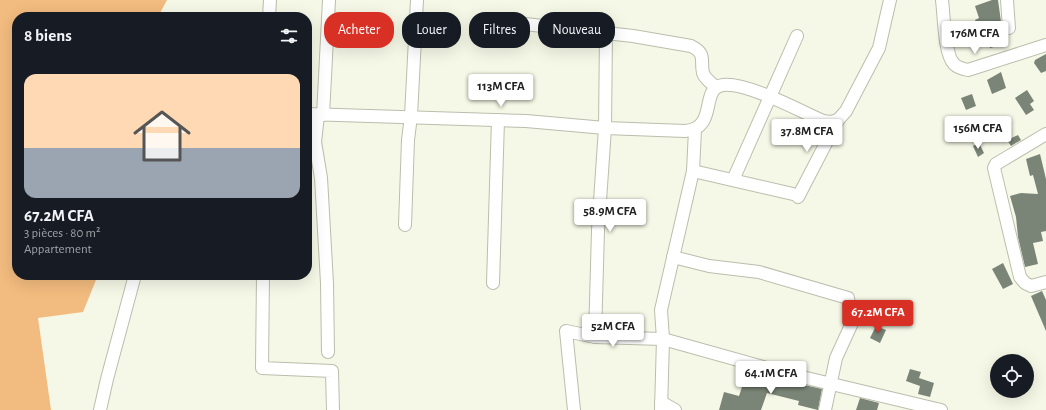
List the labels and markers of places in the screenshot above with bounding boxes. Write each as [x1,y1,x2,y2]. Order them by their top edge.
pin: 176M CFA [934,21,1016,55]
pin: 113M CFA [460,74,542,108]
pin: 156M CFA [937,116,1019,150]
pin: 37.8M CFA [761,119,853,153]
pin: 58.9M CFA [564,199,656,233]
pin: 67.2M CFA [832,300,924,334]
pin: 52M CFA [576,314,650,348]
pin: 64.1M CFA [725,361,817,395]

